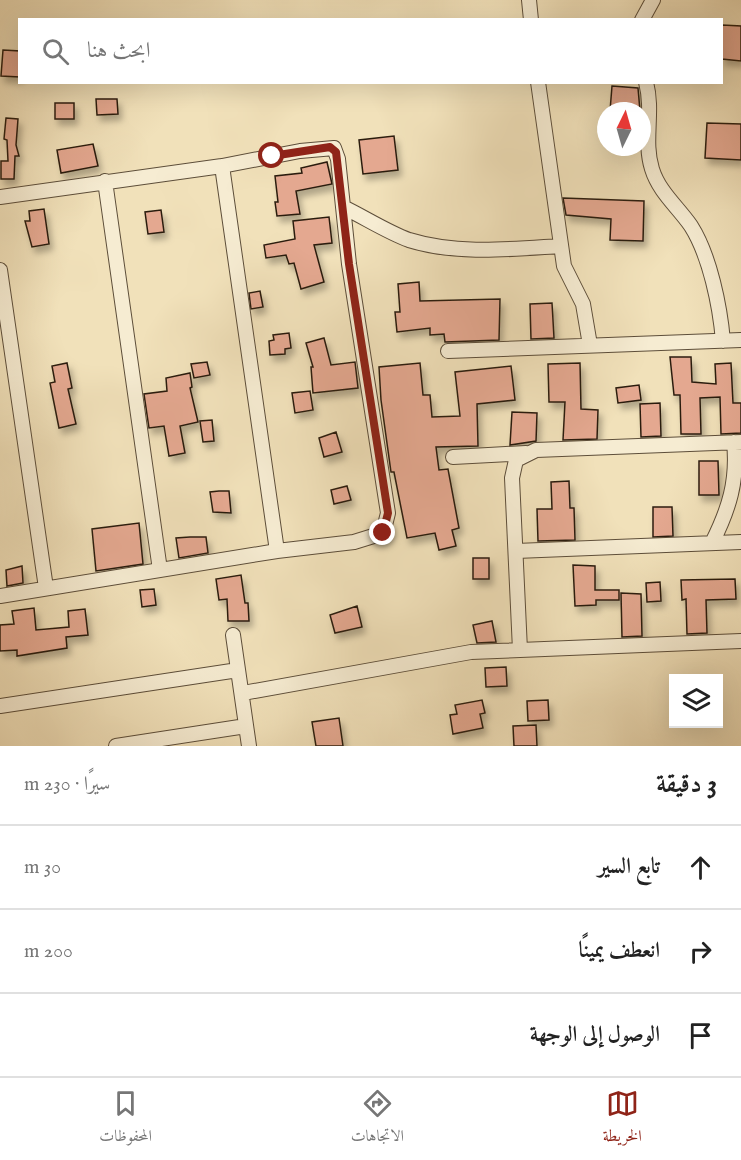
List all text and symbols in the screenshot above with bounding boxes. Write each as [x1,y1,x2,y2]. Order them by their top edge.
search box [18,18,723,84]
icon: search [39,35,72,68]
text: ابحث هنا [87,37,150,65]
north arrow [597,102,651,156]
route start [258,142,284,168]
route end [369,519,395,545]
map controls [669,674,723,728]
button: layers [669,674,723,728]
text: 3 دقيقة [656,768,717,801]
text: سيرًا · 230 m [24,772,110,797]
icon: ahead [684,851,717,884]
text: تابع السير [598,853,660,881]
text: 30 m [24,855,61,880]
icon: right [684,935,717,968]
text: انعطف يمينًا [579,937,660,965]
text: 200 m [24,939,73,964]
icon: arrive [684,1019,717,1052]
text: الوصول إلى الوجهة [530,1021,660,1049]
tab: المحفوظات [99,1087,152,1151]
tab: الاتجاهات [351,1087,404,1151]
tab: الخريطة [603,1087,642,1151]

